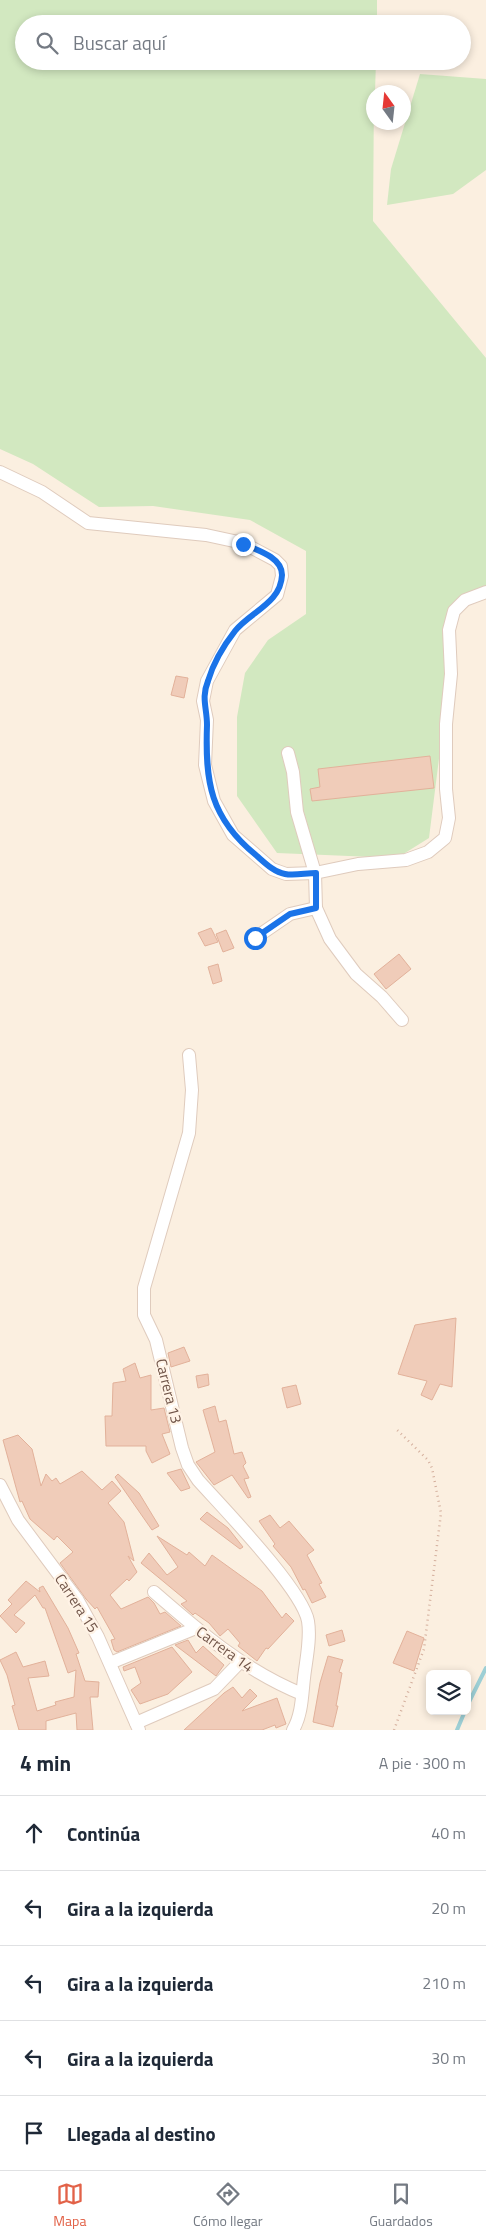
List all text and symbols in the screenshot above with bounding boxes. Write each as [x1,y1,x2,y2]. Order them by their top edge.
search box [15,15,471,70]
text: Buscar aquí [73,28,166,57]
icon: search [33,29,61,57]
north arrow [366,85,411,130]
route end [232,533,255,556]
route start [244,927,267,950]
street label: Carrera 13 [150,1356,188,1426]
street label: Carrera 15 [49,1569,105,1637]
street label: Carrera 14 [191,1620,259,1678]
map controls [426,1670,471,1715]
button: layers [426,1670,471,1715]
text: 4 min [20,1747,71,1779]
text: A pie · 300 m [379,1751,466,1775]
icon: ahead [20,1819,48,1847]
text: Continúa [67,1819,140,1848]
text: 40 m [431,1821,466,1845]
icon: left [20,1894,48,1922]
text: Gira a la izquierda [67,1894,214,1923]
text: 20 m [431,1896,466,1920]
icon: left [20,1969,48,1997]
text: Gira a la izquierda [67,1969,214,1998]
text: 210 m [422,1971,466,1995]
icon: left [20,2044,48,2072]
text: Gira a la izquierda [67,2044,214,2073]
text: 30 m [431,2046,466,2070]
icon: arrive [20,2119,48,2147]
text: Llegada al destino [67,2119,216,2148]
tab: Mapa [53,2180,86,2231]
tab: Cómo llegar [193,2180,263,2231]
tab: Guardados [369,2180,433,2231]

